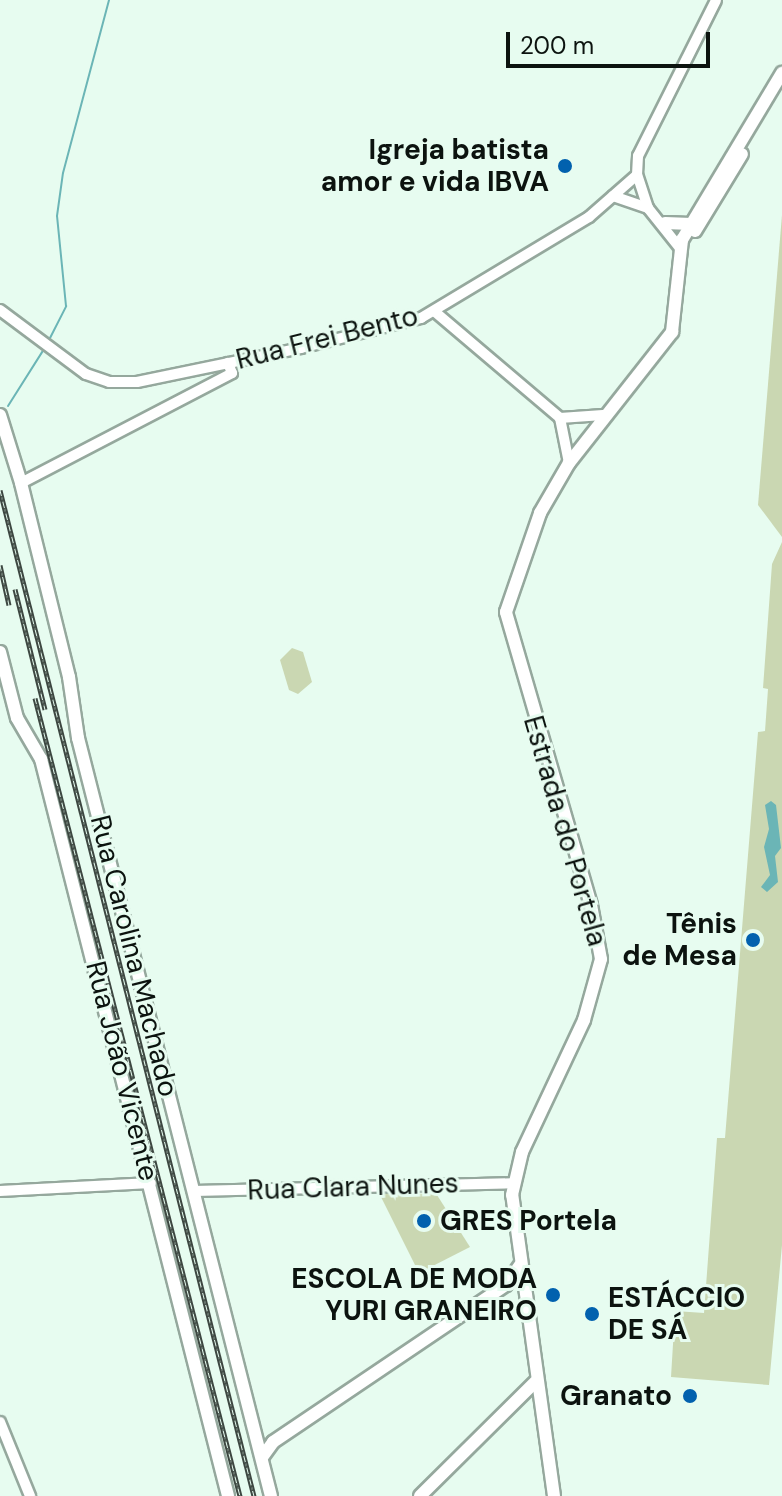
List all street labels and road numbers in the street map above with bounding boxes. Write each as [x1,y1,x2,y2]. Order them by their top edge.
street label: Rua Frei Bento [233,299,421,377]
street label: Estrada do Portela [516,712,614,950]
street label: Rua Carolina Machado [83,812,185,1100]
street label: Rua João Vicente [78,958,166,1184]
street label: Rua Clara Nunes [247,1167,459,1207]

